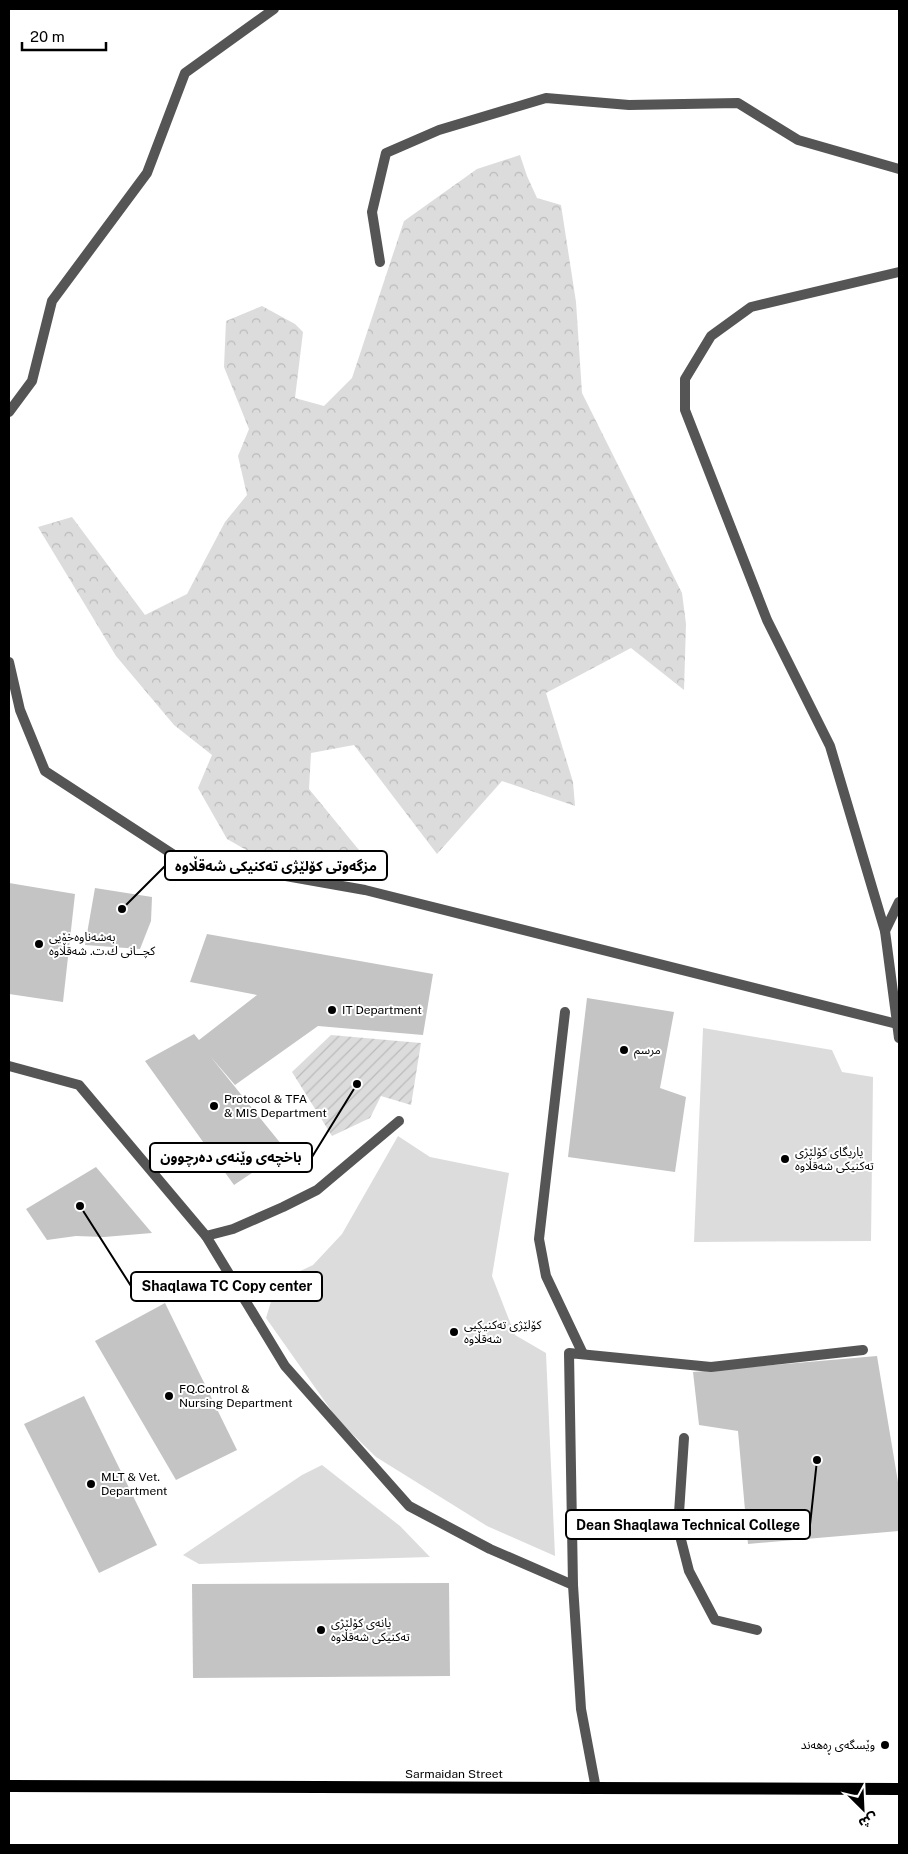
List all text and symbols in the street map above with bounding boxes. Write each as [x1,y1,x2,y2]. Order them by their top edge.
scale bar [22,20,106,52]
text: 20 m [30,28,65,45]
callout: مزگەوتی کۆلێژی تەکنیکی شەقڵاوە [165,851,387,880]
text: مزگەوتی کۆلێژی تەکنیکی شەقڵاوە [175,856,377,875]
place label: بەشەناوەخۆیی کچــانی ك.ت. شەقڵاوە [49,930,156,959]
marker: بەشەناوەخۆیی کچــانی ك.ت. شەقڵاوە [33,938,45,950]
place label: IT Department [342,1003,422,1017]
marker: IT Department [326,1004,338,1016]
place label: مرسم [634,1043,661,1059]
marker: مرسم [618,1044,630,1056]
place label: Protocol & TFA & MIS Department [224,1092,327,1120]
marker: Protocol & TFA & MIS Department [208,1100,220,1112]
callout: باخچەی وێنەی دەرچوون [150,1143,312,1172]
place label: یاریگای کۆلێژی تەکنیکی شەقڵاوە [795,1145,874,1173]
text: باخچەی وێنەی دەرچوون [160,1149,302,1167]
marker: یاریگای کۆلێژی تەکنیکی شەقڵاوە [779,1153,791,1165]
callout: Shaqlawa TC Copy center [131,1272,322,1301]
text: Shaqlawa TC Copy center [142,1278,313,1294]
place label: کۆلێژی تەکنیکیی شەقڵاوە [464,1318,542,1346]
marker: کۆلێژی تەکنیکیی شەقڵاوە [448,1326,460,1338]
place label: FQ.Control & Nursing Department [179,1382,293,1410]
marker: FQ.Control & Nursing Department [163,1390,175,1402]
place label: MLT & Vet. Department [101,1470,168,1498]
marker: MLT & Vet. Department [85,1478,97,1490]
callout: Dean Shaqlawa Technical College [566,1510,810,1539]
text: Dean Shaqlawa Technical College [576,1517,800,1533]
place label: یانەی کۆلێژی تەکنیکی شەقڵاوە [331,1616,410,1644]
marker: یانەی کۆلێژی تەکنیکی شەقڵاوە [315,1624,327,1636]
place label: وێسگەی ڕەهەند [801,1738,875,1756]
marker: وێسگەی ڕەهەند [879,1739,891,1751]
street label: Sarmaidan Street [405,1767,503,1781]
north arrow [838,1784,888,1834]
text: ش [856,1810,880,1832]

